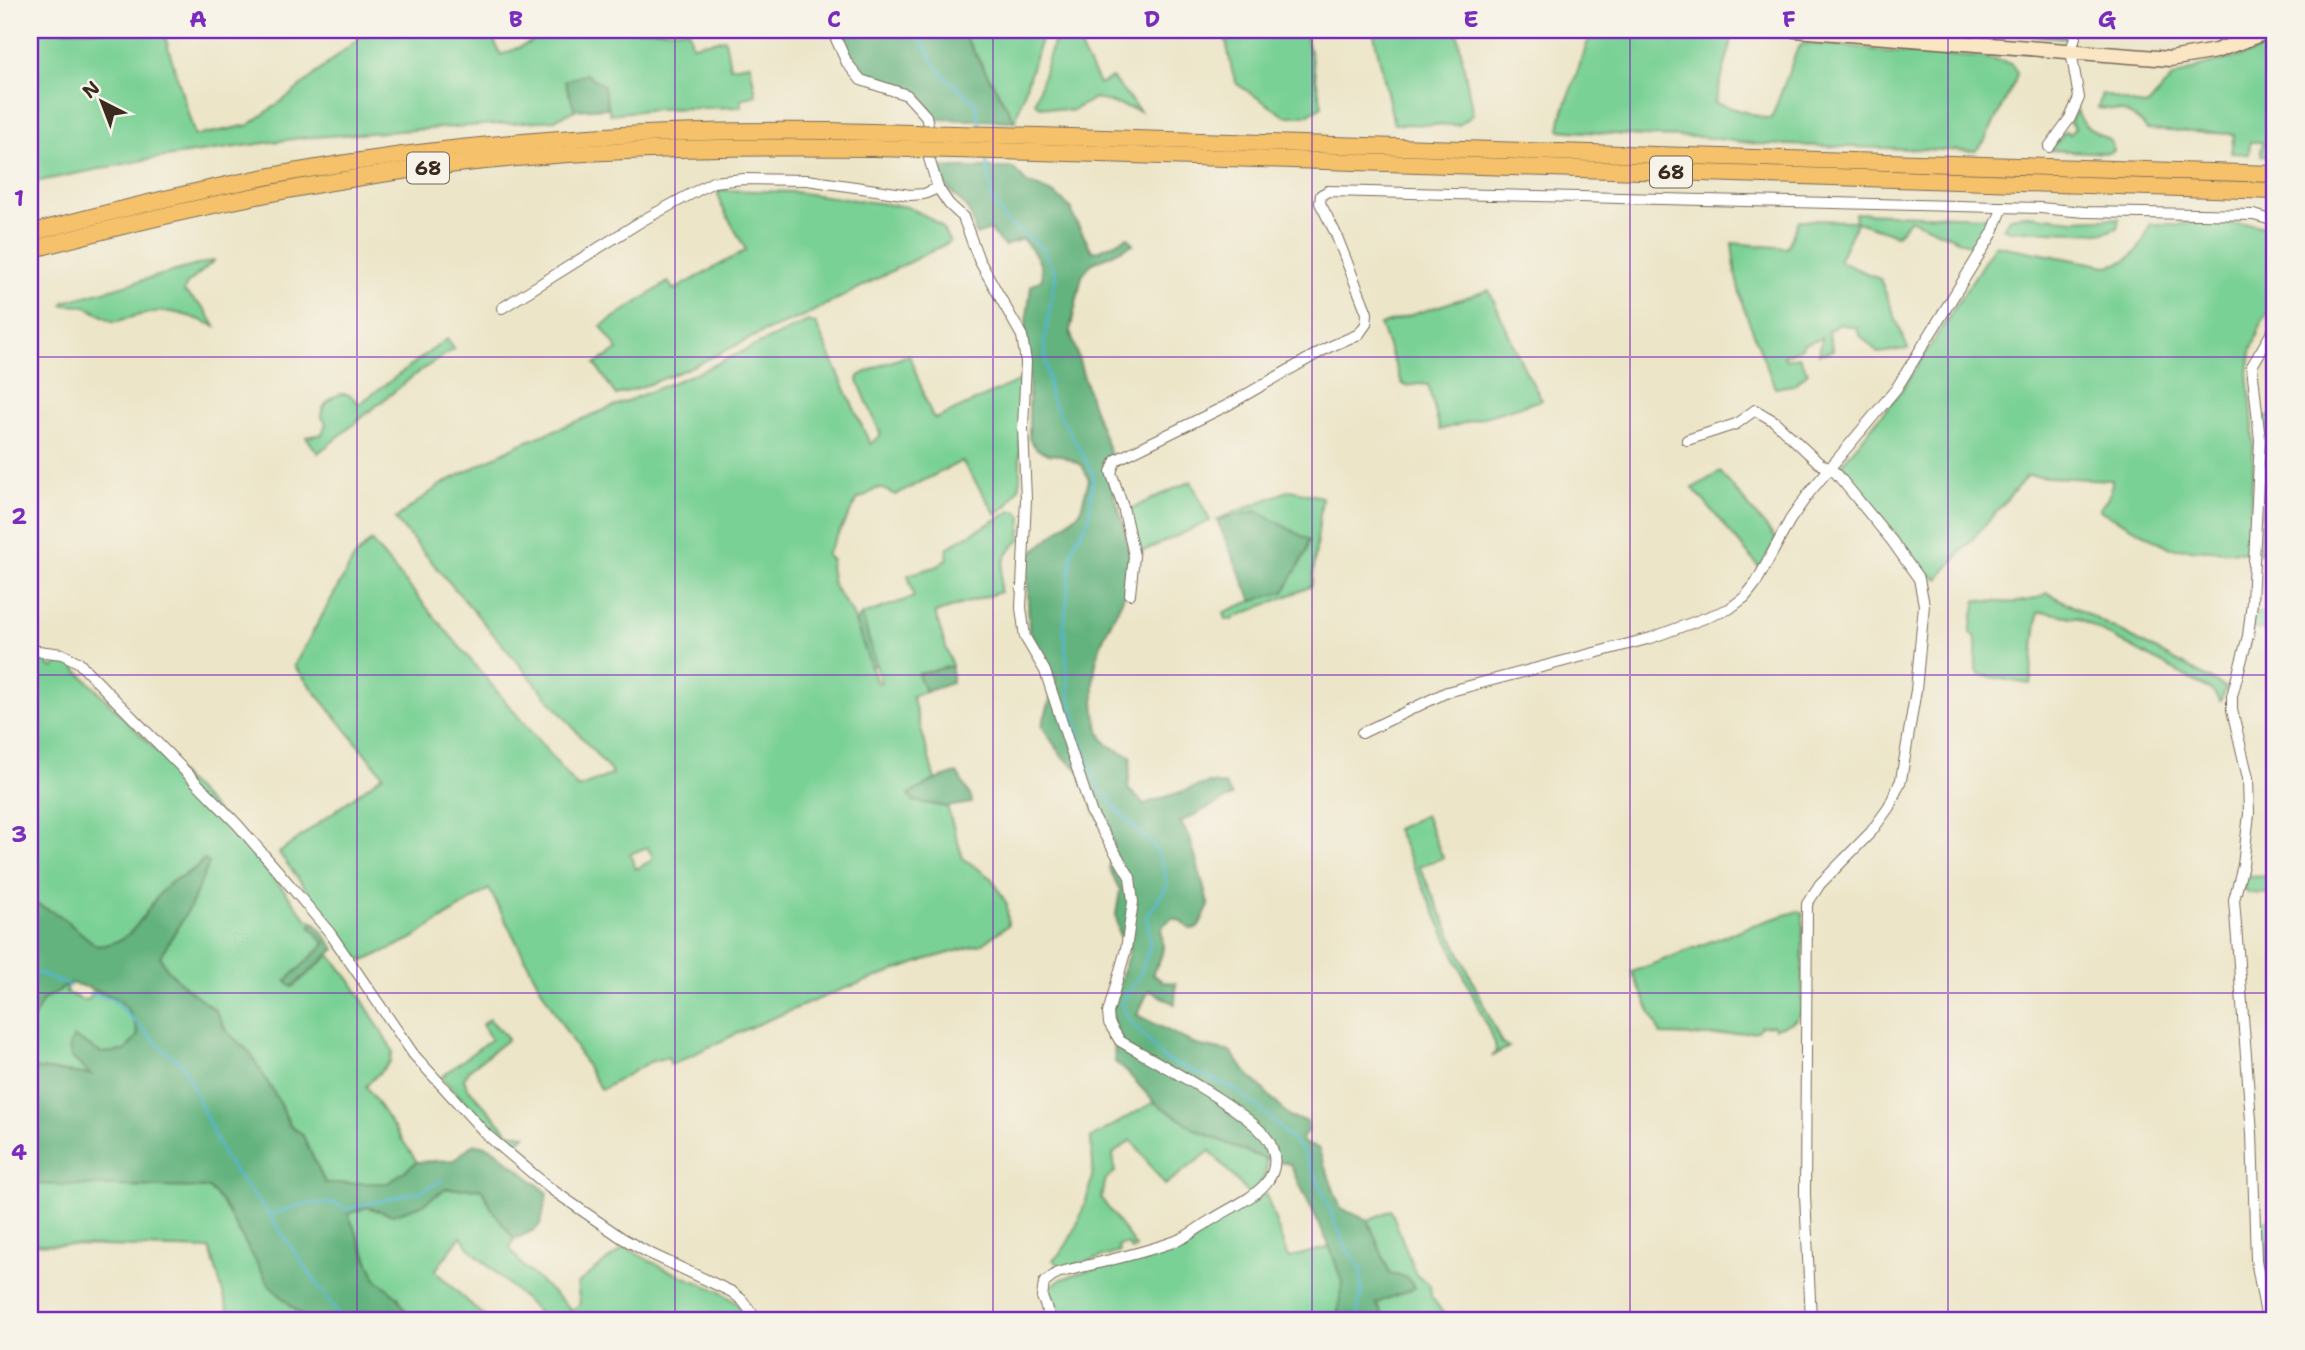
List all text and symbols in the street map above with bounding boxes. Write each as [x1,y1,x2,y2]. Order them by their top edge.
text: A [189,4,207,34]
text: B [509,4,523,34]
text: C [827,4,841,34]
text: D [1144,4,1160,34]
text: E [1463,4,1479,34]
text: F [1782,4,1796,34]
text: G [2098,4,2117,34]
north arrow [66,66,136,136]
text: N [77,75,105,104]
road number: 68 [407,152,449,184]
road number: 68 [1650,156,1692,188]
text: 1 [14,183,24,213]
text: 2 [11,501,27,531]
text: 3 [11,819,27,849]
text: 4 [11,1137,27,1167]

